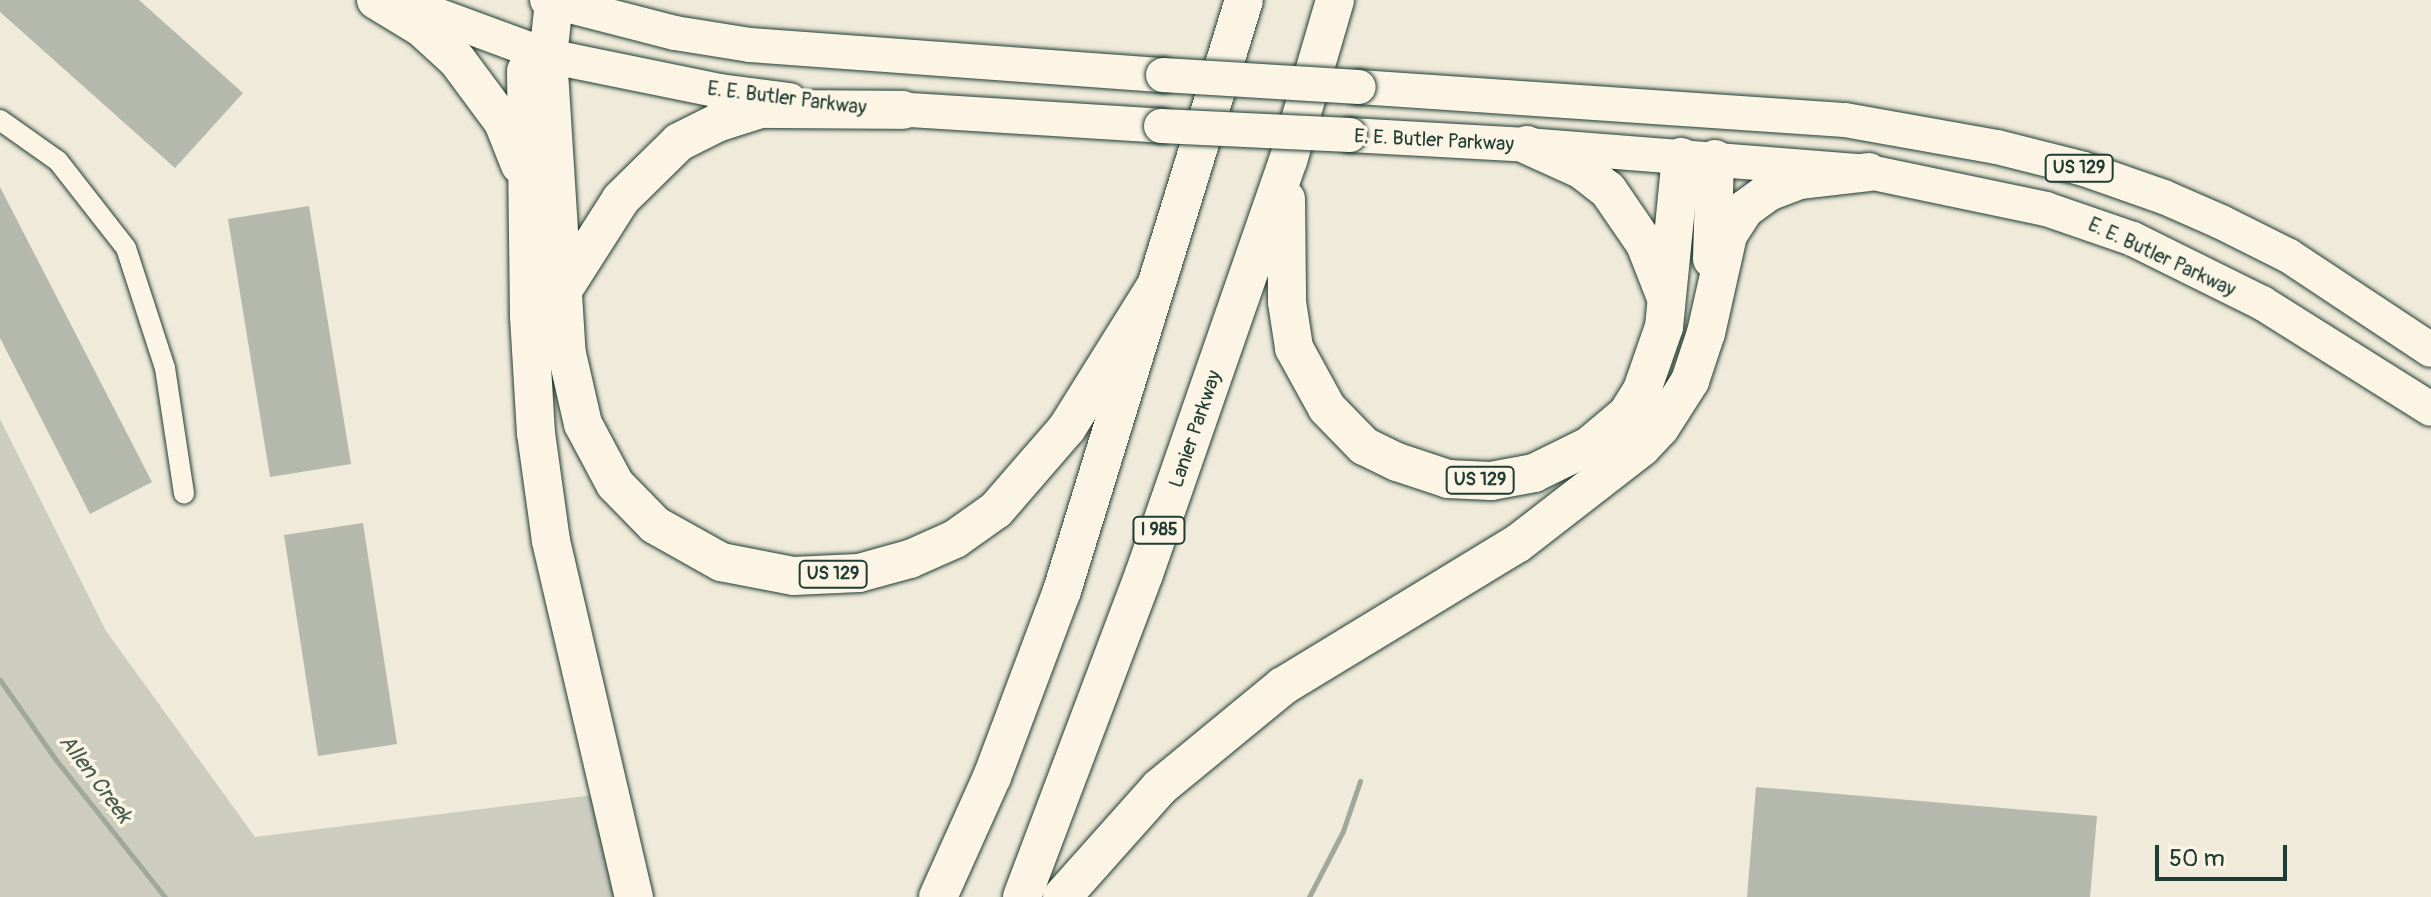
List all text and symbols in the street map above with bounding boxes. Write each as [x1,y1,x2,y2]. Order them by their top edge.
street label: E. E. Butler Parkway [706,76,868,120]
street label: E. E. Butler Parkway [1353,124,1515,156]
road number: US 129 [2043,154,2115,182]
street label: E. E. Butler Parkway [2084,212,2240,302]
street label: Lanier Parkway [1164,367,1226,491]
road number: US 129 [1444,466,1516,494]
road number: I 985 [1131,516,1187,544]
road number: US 129 [797,560,869,588]
water label: Allen Creek [53,729,137,829]
scale bar [2159,829,2291,879]
text: 50 m [2169,844,2225,873]

